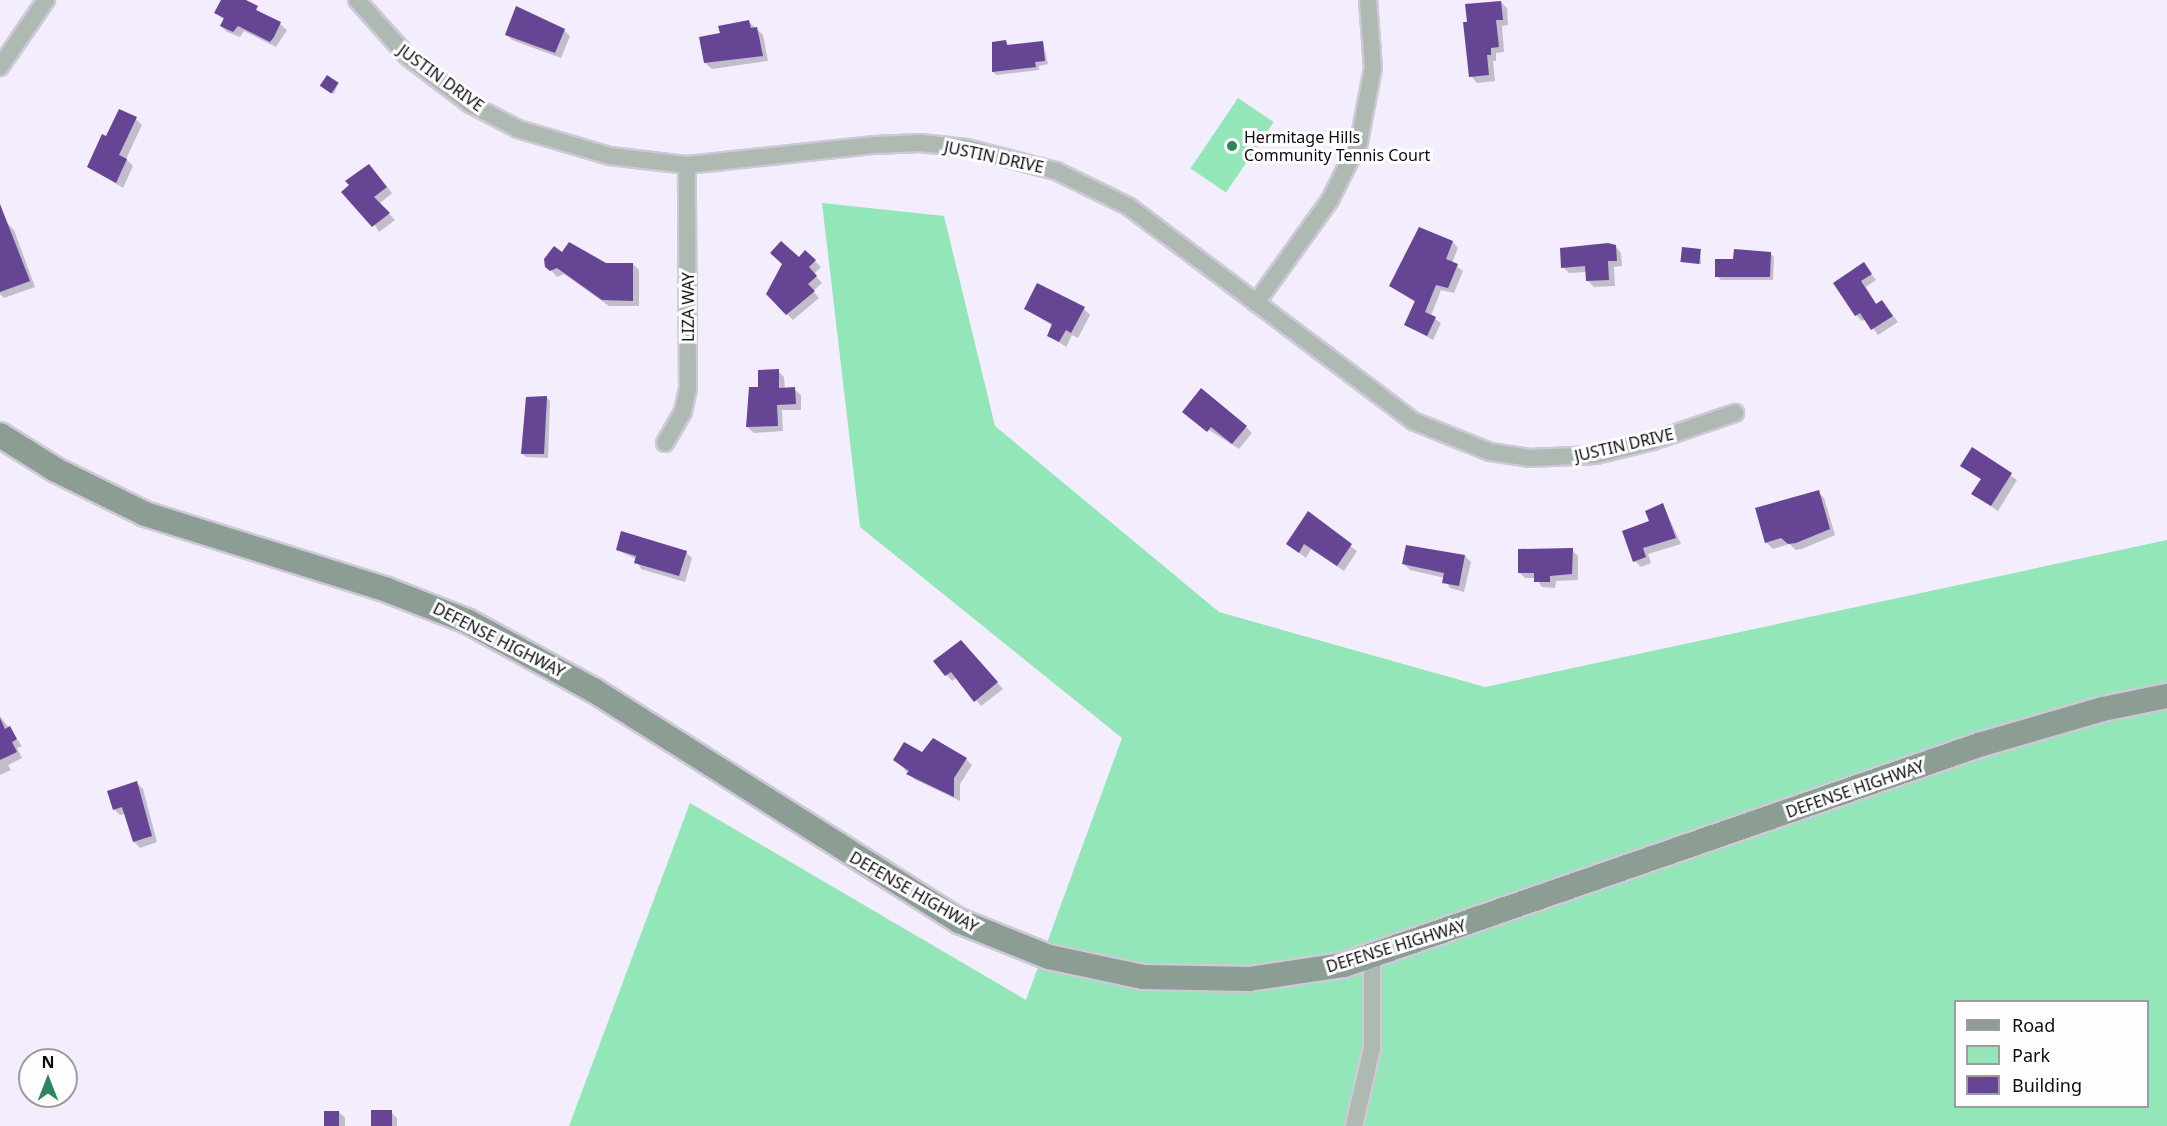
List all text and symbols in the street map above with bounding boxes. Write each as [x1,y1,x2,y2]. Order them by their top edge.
street label: JUSTIN DRIVE [394,41,488,115]
place label: Hermitage Hills Community Tennis Court [1244,127,1430,165]
street label: JUSTIN DRIVE [943,137,1045,177]
marker: Hermitage Hills Community Tennis Court [1225,139,1239,153]
street label: LIZA WAY [678,272,698,342]
street label: JUSTIN DRIVE [1573,424,1675,466]
street label: DEFENSE HIGHWAY [430,599,568,681]
street label: DEFENSE HIGHWAY [1783,756,1927,822]
street label: DEFENSE HIGHWAY [846,847,982,937]
street label: DEFENSE HIGHWAY [1324,916,1468,976]
legend [1954,1000,2149,1108]
text: Road [2012,1013,2055,1037]
text: Park [2012,1043,2050,1067]
north arrow [18,1048,78,1108]
text: N [41,1051,55,1073]
text: Building [2012,1073,2082,1097]

